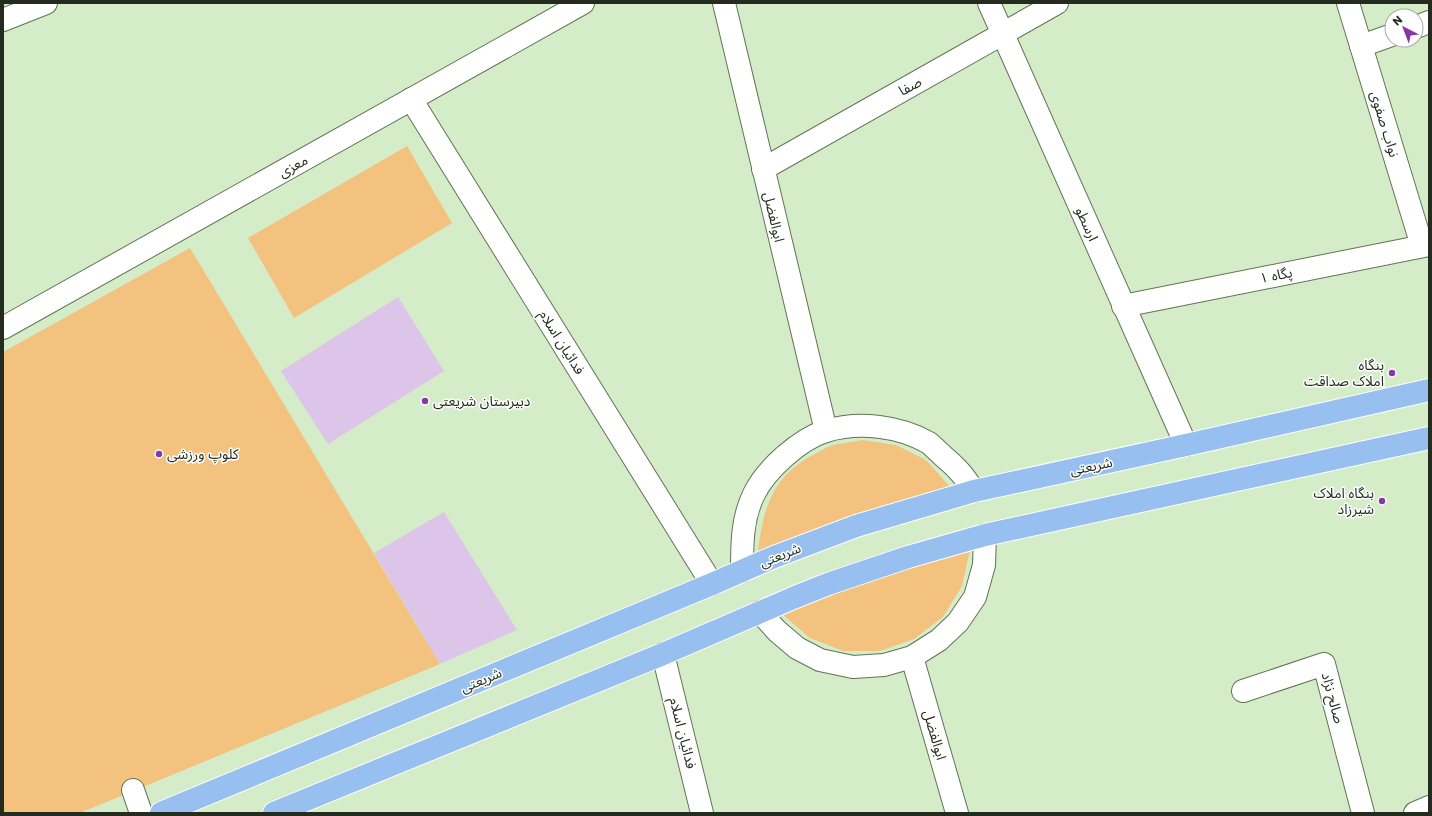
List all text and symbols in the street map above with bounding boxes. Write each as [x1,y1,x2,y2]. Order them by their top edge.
north arrow [1384,8,1424,48]
text: N [1389,12,1406,29]
street label: صفا [895,71,925,100]
street label: نواب صفوی [1365,88,1405,160]
street label: معزی [275,150,311,182]
street label: ابوالفضل [759,190,789,244]
street label: ارسطو [1071,204,1103,244]
street label: پگاه ۱ [1258,262,1294,288]
street label: فدائیان اسلام [533,306,590,379]
place label: بنگاه املاک صداقت [1304,355,1384,391]
marker: بنگاه املاک صداقت [1387,368,1397,378]
place label: دبیرستان شریعتی [433,391,531,411]
marker: دبیرستان شریعتی [420,396,430,406]
place label: کلوپ ورزشی [167,444,239,464]
marker: کلوپ ورزشی [154,449,164,459]
street label: شریعتی [1068,452,1114,480]
place label: بنگاه املاک شیرزاد [1313,483,1374,519]
marker: بنگاه املاک شیرزاد [1377,496,1387,506]
street label: شریعتی [756,538,804,572]
street label: شریعتی [457,662,505,698]
street label: صالح نژاد [1316,670,1349,726]
street label: فدائیان اسلام [664,695,702,771]
street label: ابوالفضل [918,708,952,762]

